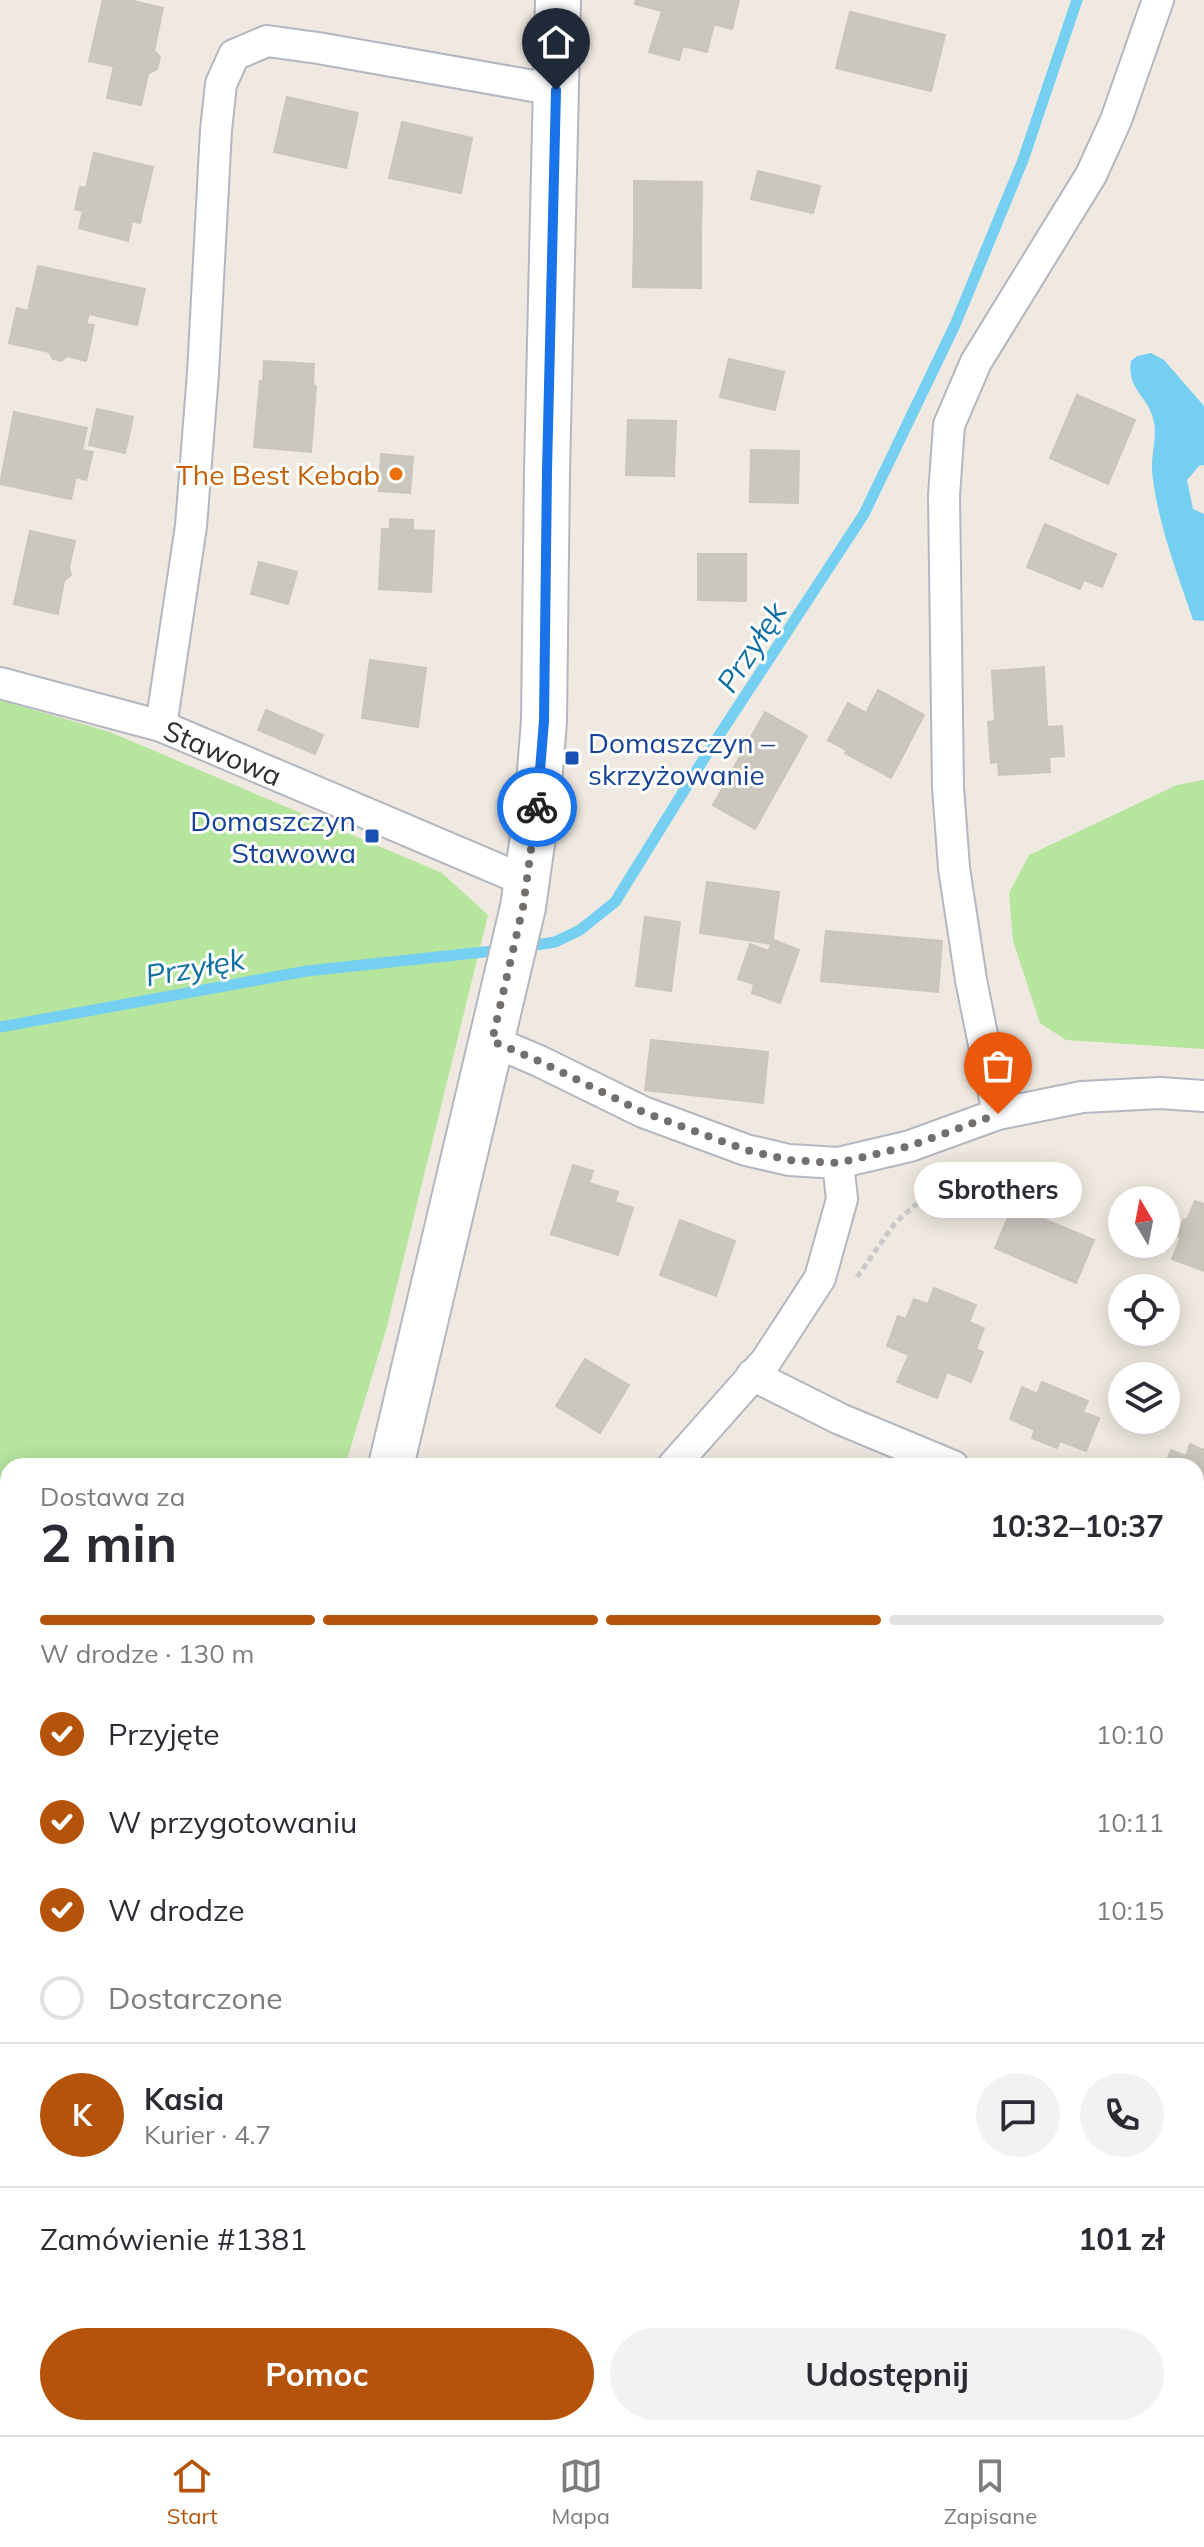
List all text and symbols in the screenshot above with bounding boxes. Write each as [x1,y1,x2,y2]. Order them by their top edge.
pin [522,8,590,90]
icon: home [534,20,578,64]
place label: The Best Kebab [176,457,380,492]
marker: The Best Kebab [387,465,405,483]
water label: Przyłęk [708,593,795,699]
street label: Stawowa [159,712,287,793]
place label: Domaszczyn – skrzyżowanie [588,725,776,792]
marker: Domaszczyn – skrzyżowanie [563,749,581,767]
courier [497,767,577,847]
icon: bike [515,785,559,829]
place label: Domaszczyn Stawowa [190,803,356,870]
marker: Domaszczyn Stawowa [363,827,381,845]
water label: Przyłęk [142,939,249,994]
pin [964,1032,1032,1114]
icon: bag [976,1044,1020,1088]
callout: Sbrothers [914,1162,1082,1218]
text: Sbrothers [937,1173,1059,1206]
north arrow [1108,1186,1180,1258]
map controls [1108,1186,1180,1434]
button: locate [1108,1274,1180,1346]
button: layers [1108,1362,1180,1434]
text: Dostawa za [40,1480,185,1513]
text: 10:32–10:37 [990,1507,1164,1545]
text: 2 min [40,1510,177,1575]
text: W drodze · 130 m [40,1637,254,1670]
icon: check [40,1712,84,1756]
text: Przyjęte [108,1715,220,1753]
text: 10:10 [1096,1718,1164,1751]
icon: check [40,1800,84,1844]
text: W przygotowaniu [108,1803,357,1841]
text: 10:11 [1096,1806,1164,1839]
icon: check [40,1888,84,1932]
text: W drodze [108,1891,245,1929]
text: 10:15 [1096,1894,1164,1927]
text: Dostarczone [108,1979,283,2017]
button: chat [976,2073,1060,2157]
button: phone [1080,2073,1164,2157]
text: Kasia [144,2080,224,2118]
text: K [72,2096,92,2134]
text: Kurier · 4.7 [144,2118,271,2151]
text: Zamówienie #1381 [40,2220,307,2258]
text: 101 zł [1078,2220,1164,2258]
button: Pomoc [40,2328,594,2420]
button: Udostępnij [610,2328,1164,2420]
tab: Start [167,2454,218,2530]
tab: Mapa [551,2454,610,2530]
tab: Zapisane [944,2454,1037,2530]

